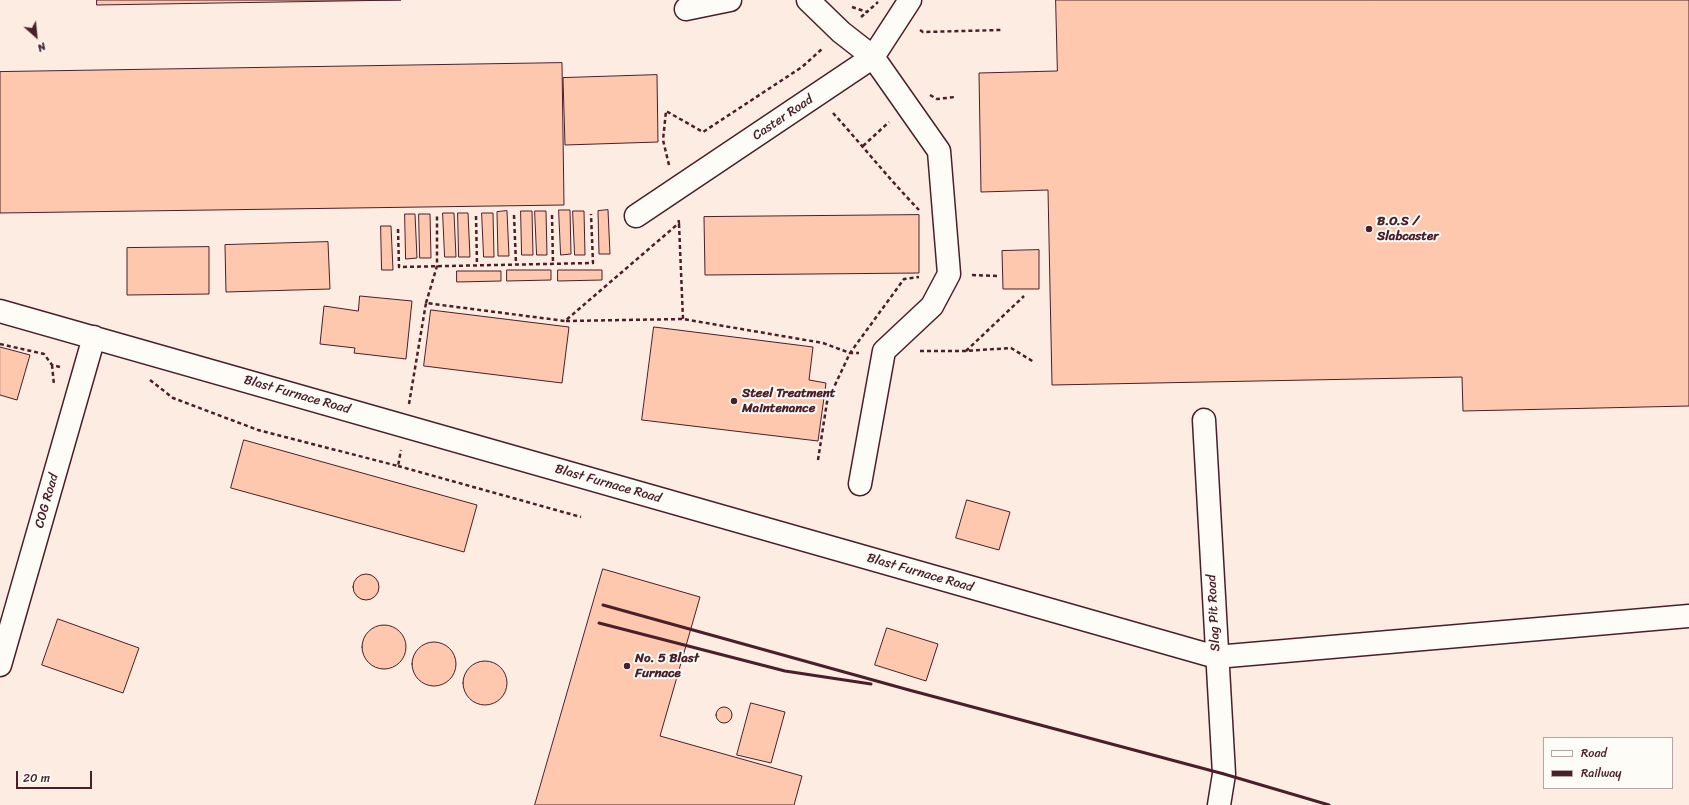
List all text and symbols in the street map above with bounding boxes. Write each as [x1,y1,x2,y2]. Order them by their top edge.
north arrow [16,16,56,56]
text: N [34,37,49,57]
street label: Caster Road [750,92,816,144]
place label: B.O.S / Slabcaster [1377,214,1439,245]
marker: B.O.S / Slabcaster [1364,224,1374,234]
street label: Blast Furnace Road [242,372,352,418]
place label: Steel Treatment Maintenance [742,386,836,417]
marker: Steel Treatment Maintenance [729,396,739,406]
street label: Blast Furnace Road [553,461,663,507]
street label: COG Road [32,472,62,530]
street label: Blast Furnace Road [865,550,975,596]
street label: Slag Pit Road [1204,574,1224,652]
place label: No. 5 Blast Furnace [635,651,699,682]
marker: No. 5 Blast Furnace [622,661,632,671]
legend [1543,737,1673,789]
text: Road [1581,742,1607,764]
text: Railway [1581,762,1622,784]
scale bar [18,763,94,789]
text: 20 m [23,767,50,789]

